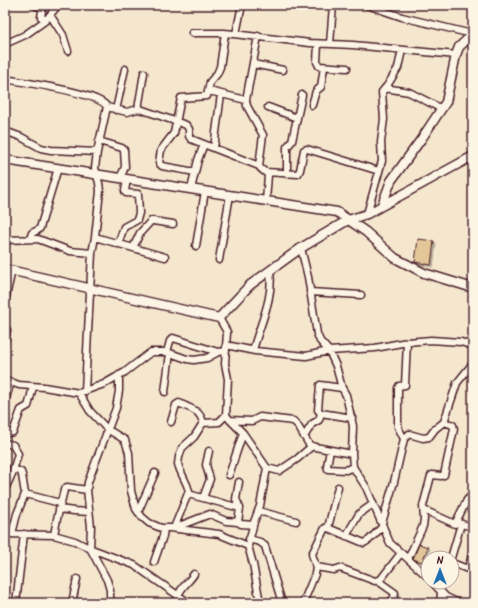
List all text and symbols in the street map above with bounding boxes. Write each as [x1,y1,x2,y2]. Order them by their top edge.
north arrow [420,550,460,590]
text: N [437,552,444,570]

